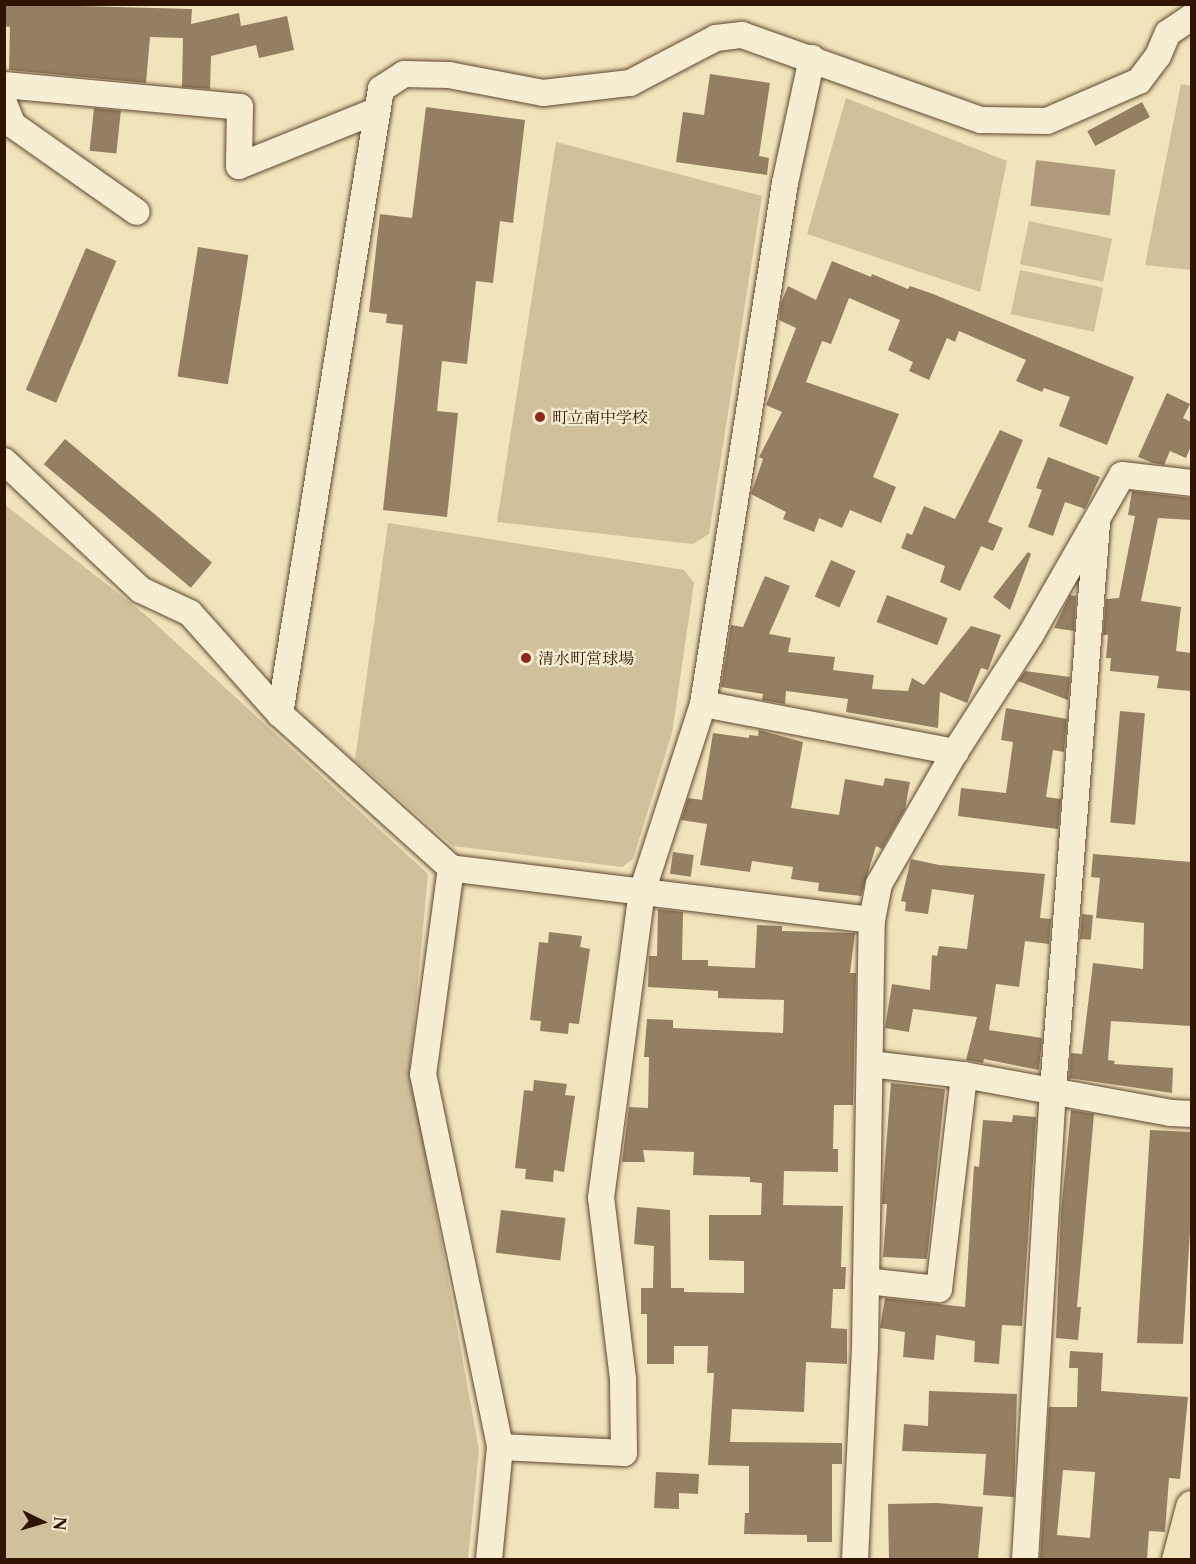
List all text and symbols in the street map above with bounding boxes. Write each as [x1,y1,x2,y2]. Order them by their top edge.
place label: 町立南中学校 [552,407,648,427]
marker: 町立南中学校 [533,410,547,424]
place label: 清水町営球場 [538,648,634,668]
marker: 清水町営球場 [519,651,533,665]
north arrow [12,1492,72,1552]
text: N [49,1516,70,1531]

